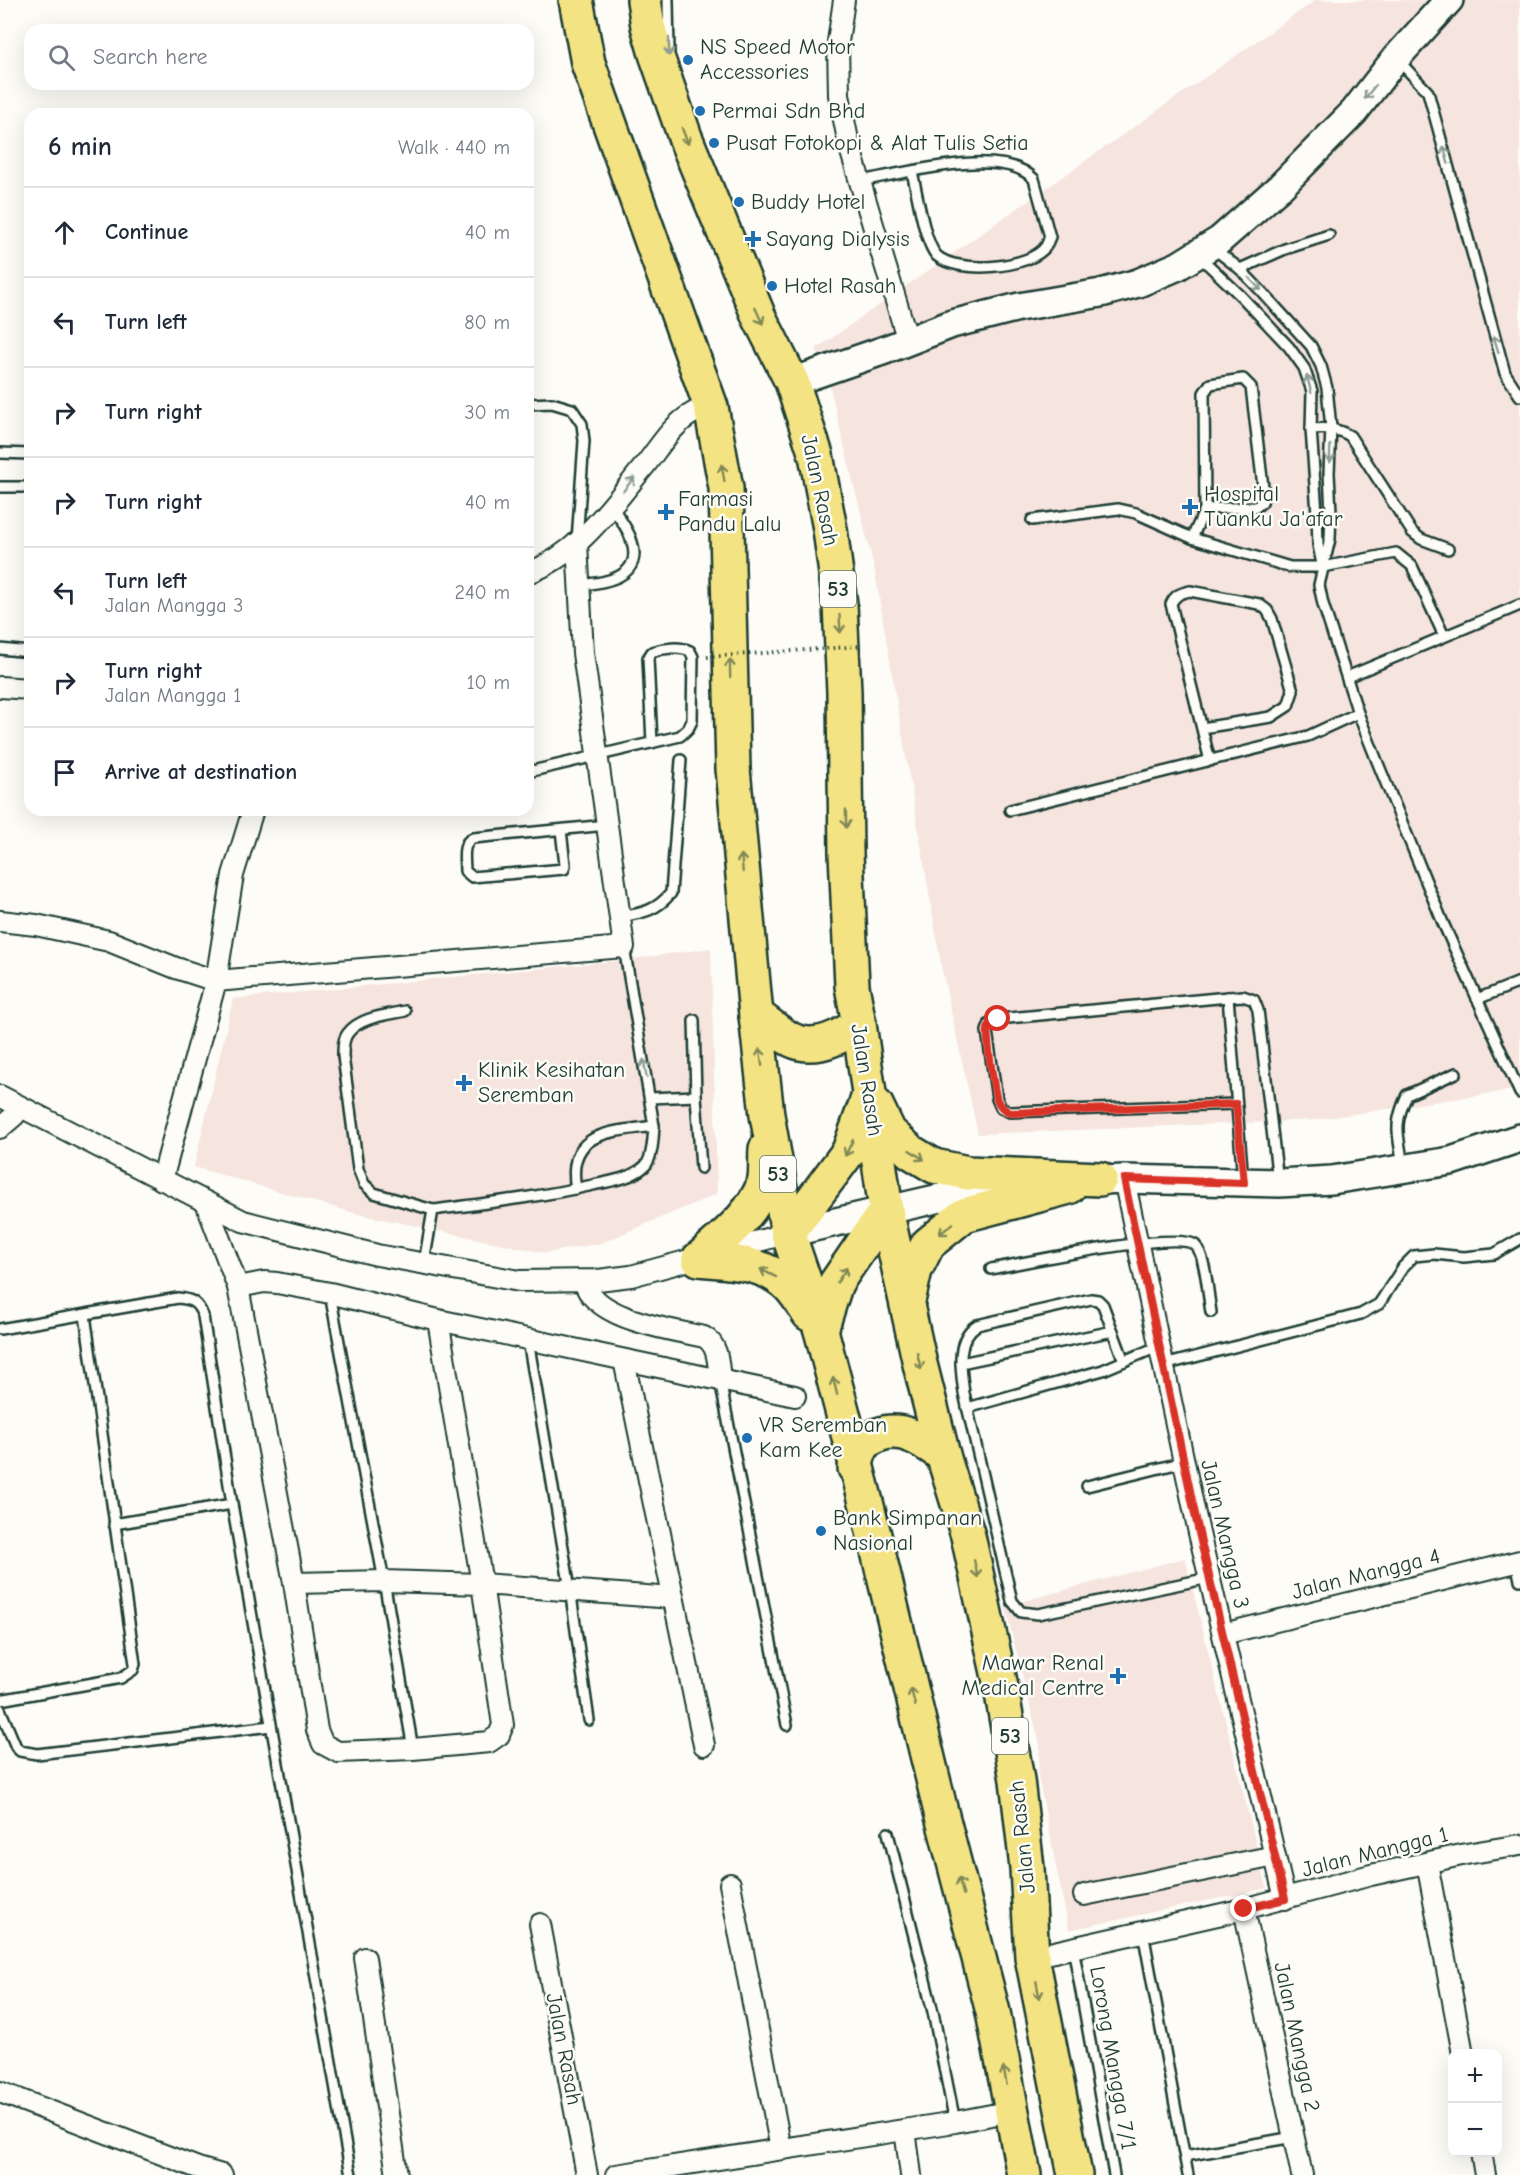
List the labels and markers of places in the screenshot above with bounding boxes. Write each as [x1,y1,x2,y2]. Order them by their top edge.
place label: NS Speed Motor Accessories [700,34,855,85]
marker: NS Speed Motor Accessories [681,53,695,67]
place label: Permai Sdn Bhd [712,98,865,124]
marker: Permai Sdn Bhd [693,104,707,118]
place label: Pusat Fotokopi & Alat Tulis Setia [726,130,1029,156]
marker: Pusat Fotokopi & Alat Tulis Setia [707,136,721,150]
place label: Buddy Hotel [751,189,865,215]
marker: Buddy Hotel [732,195,746,209]
place label: Sayang Dialysis [766,226,910,252]
marker: Sayang Dialysis [744,230,762,248]
place label: Hotel Rasah [784,273,897,299]
marker: Hotel Rasah [765,279,779,293]
place label: Hospital Tuanku Ja'afar [1204,481,1343,532]
place label: Farmasi Pandu Lalu [678,486,781,537]
marker: Hospital Tuanku Ja'afar [1181,498,1199,516]
marker: Farmasi Pandu Lalu [659,505,673,519]
place label: Klinik Kesihatan Seremban [478,1057,625,1108]
marker: Klinik Kesihatan Seremban [455,1074,473,1092]
place label: VR Seremban Kam Kee [759,1412,887,1463]
marker: VR Seremban Kam Kee [740,1431,754,1445]
place label: Bank Simpanan Nasional [833,1505,982,1556]
marker: Bank Simpanan Nasional [814,1524,828,1538]
place label: Mawar Renal Medical Centre [961,1650,1104,1701]
marker: Mawar Renal Medical Centre [1109,1667,1127,1685]

